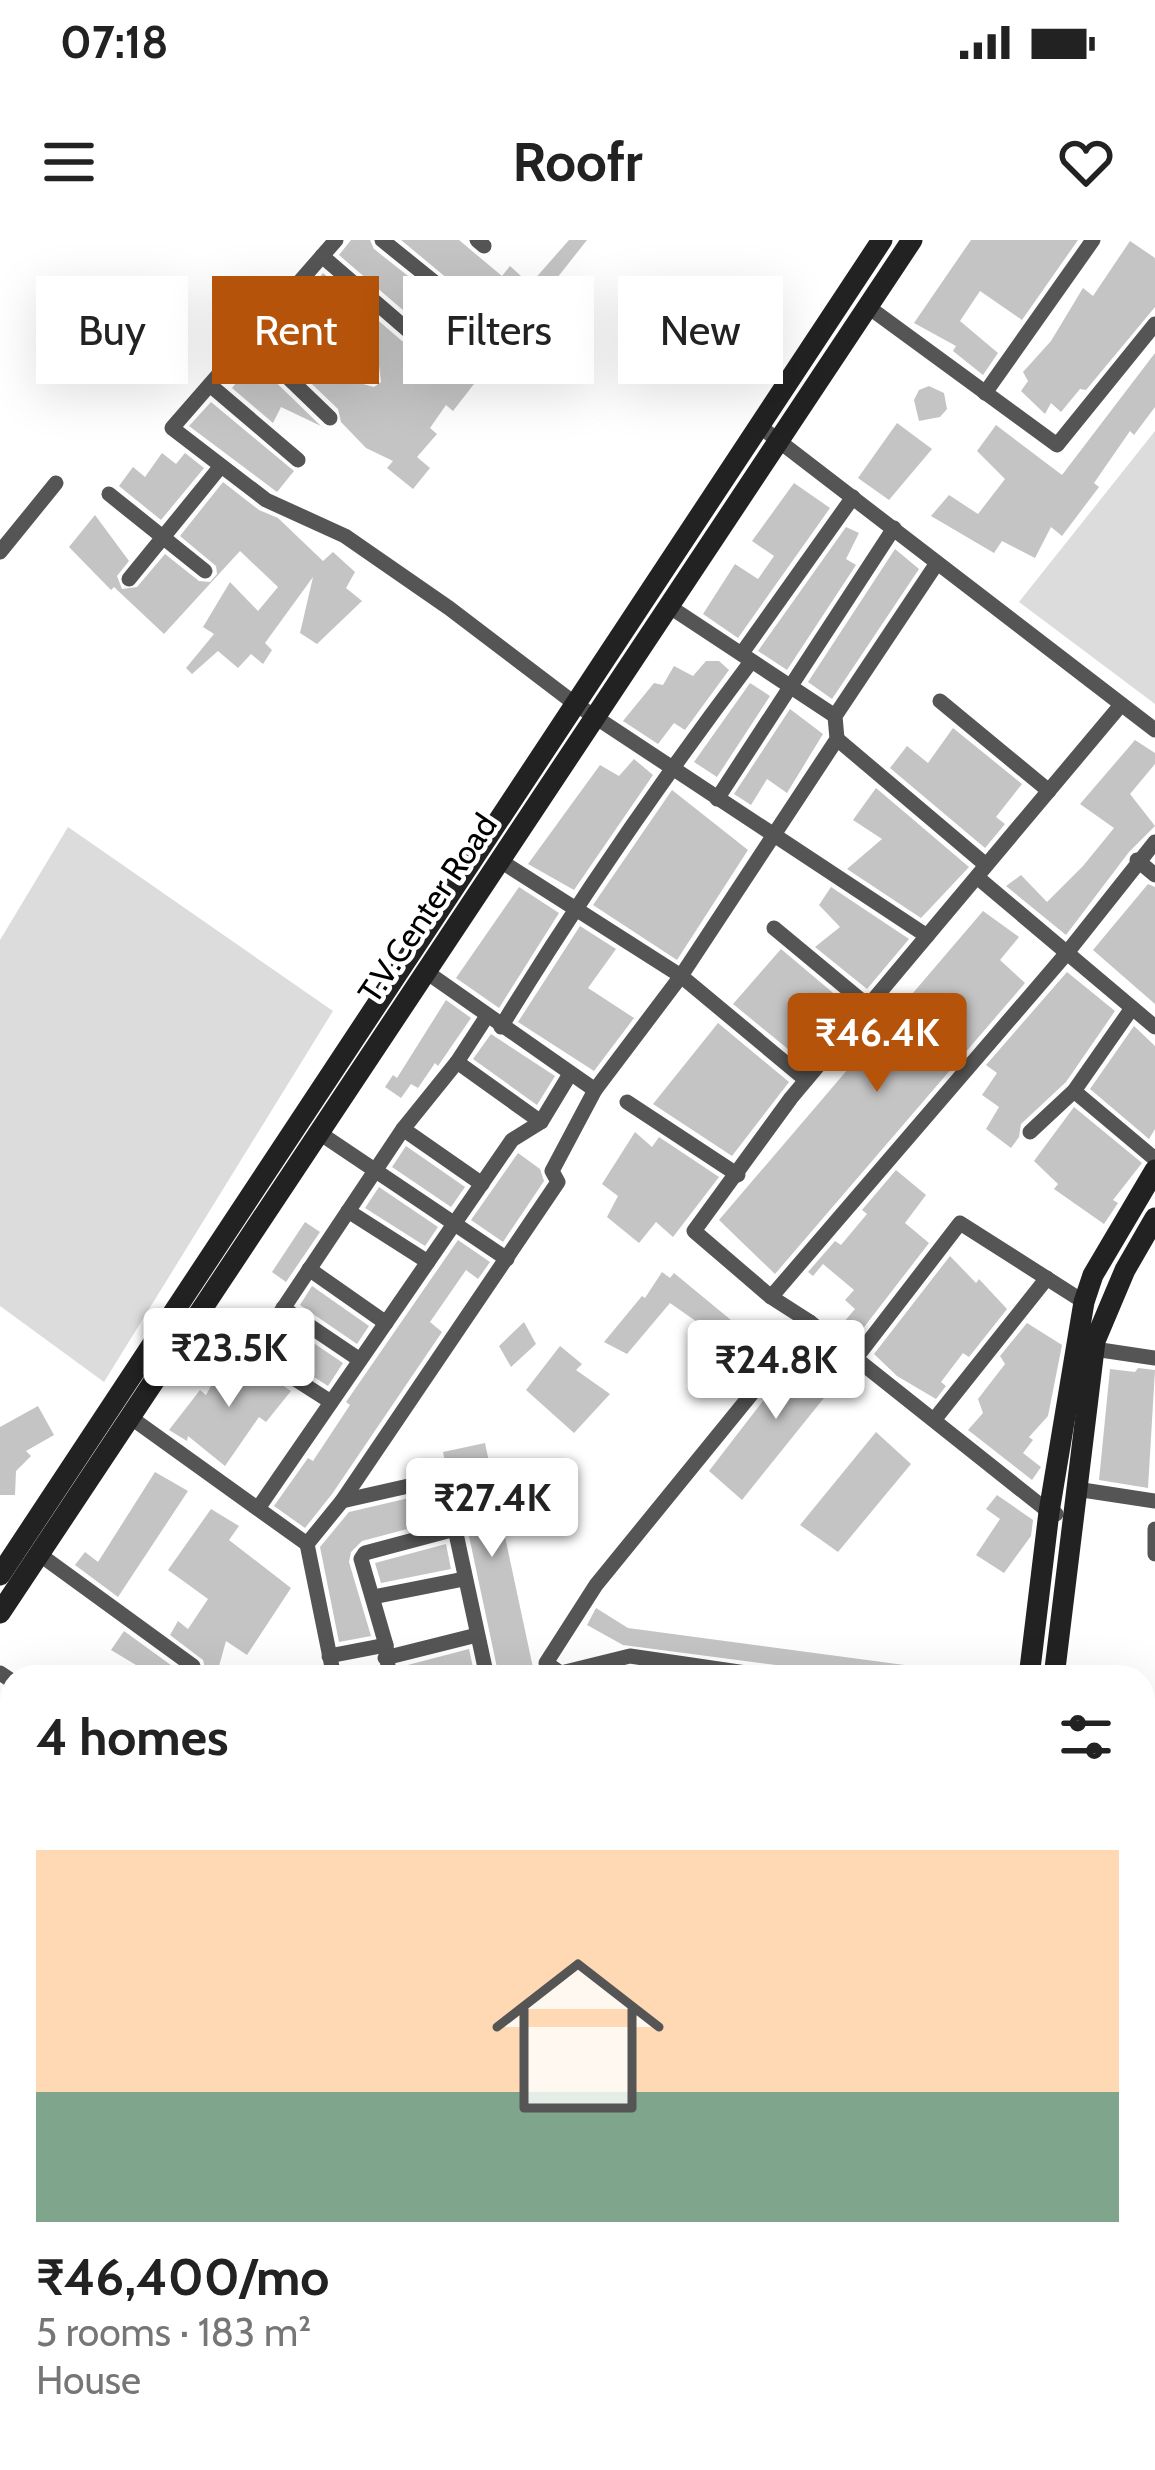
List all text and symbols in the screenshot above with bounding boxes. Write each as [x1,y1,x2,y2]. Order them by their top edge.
text: 07:18 [60,15,169,69]
icon: menu [36,129,102,195]
text: Roofr [512,129,643,195]
icon: heart [1053,129,1119,195]
chip: Buy [36,276,188,384]
chip: Rent [212,276,379,384]
chip: Filters [403,276,594,384]
chip: New [618,276,783,384]
street label: T.V.Center Road [349,806,505,1010]
pin: ₹46.4K [779,993,975,1095]
text: ₹46.4K [815,1008,939,1056]
pin: ₹23.5K [131,1308,327,1410]
pin: ₹24.8K [678,1320,874,1422]
text: ₹23.5K [171,1323,287,1371]
text: ₹24.8K [715,1335,837,1383]
pin: ₹27.4K [394,1458,590,1560]
text: ₹27.4K [433,1473,551,1521]
icon: filters [1053,1704,1119,1770]
text: 4 homes [36,1706,228,1768]
icon: home [470,1928,686,2144]
text: ₹46,400/mo [36,2246,329,2308]
text: 5 rooms · 183 m² [36,2308,311,2356]
text: House [36,2356,141,2404]

